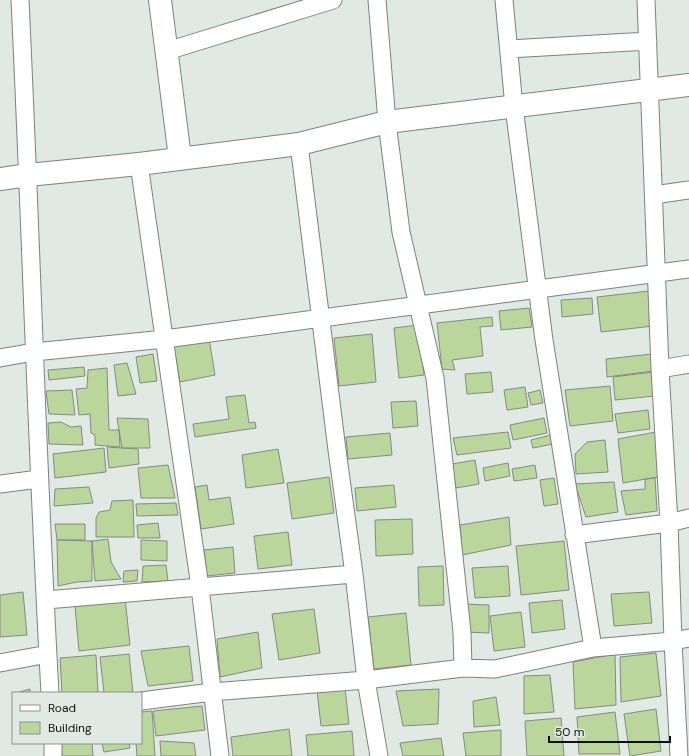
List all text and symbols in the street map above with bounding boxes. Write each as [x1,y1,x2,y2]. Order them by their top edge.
legend [12,692,142,744]
text: Road [48,700,76,716]
scale bar [549,718,670,744]
text: Building [48,720,92,736]
text: 50 m [555,724,584,740]

